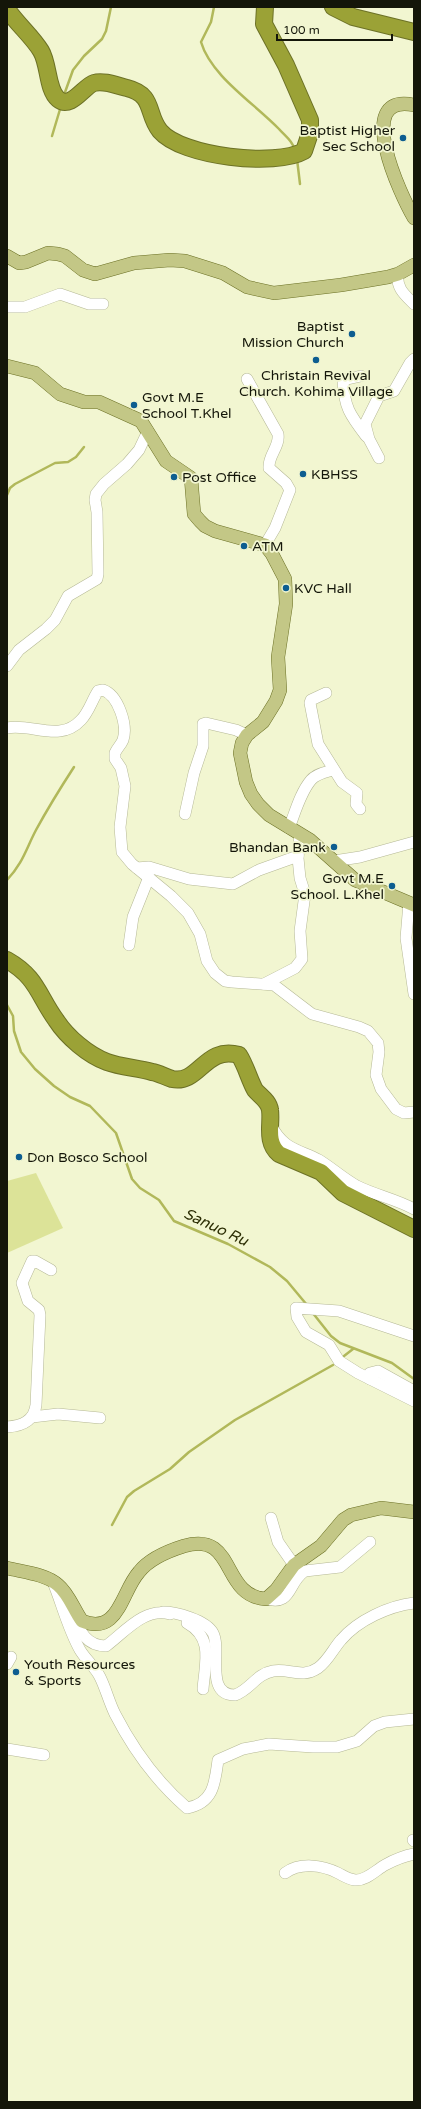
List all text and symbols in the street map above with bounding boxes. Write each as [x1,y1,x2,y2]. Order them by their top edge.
scale bar [277,16,392,42]
text: 100 m [283,23,320,37]
place label: Baptist Higher Sec School [300,122,396,155]
marker: Baptist Higher Sec School [398,133,408,143]
place label: Baptist Mission Church [242,318,345,351]
marker: Baptist Mission Church [347,329,357,339]
marker: Christain Revival Church. Kohima Village [311,355,321,365]
place label: Christain Revival Church. Kohima Village [239,367,393,400]
place label: Govt M.E School T.Khel [142,389,232,422]
marker: Govt M.E School T.Khel [129,400,139,410]
place label: KBHSS [311,466,358,483]
place label: Post Office [182,469,257,486]
marker: KBHSS [298,469,308,479]
marker: Post Office [169,472,179,482]
place label: ATM [252,538,284,555]
marker: ATM [239,541,249,551]
place label: KVC Hall [294,580,352,597]
marker: KVC Hall [281,583,291,593]
place label: Bhandan Bank [229,839,326,856]
marker: Bhandan Bank [329,842,339,852]
place label: Govt M.E School. L.Khel [291,870,384,903]
marker: Govt M.E School. L.Khel [387,881,397,891]
place label: Don Bosco School [27,1149,147,1166]
marker: Don Bosco School [14,1152,24,1162]
water label: Sanuo Ru [181,1204,252,1250]
place label: Youth Resources & Sports [24,1656,136,1689]
marker: Youth Resources & Sports [11,1667,21,1677]

